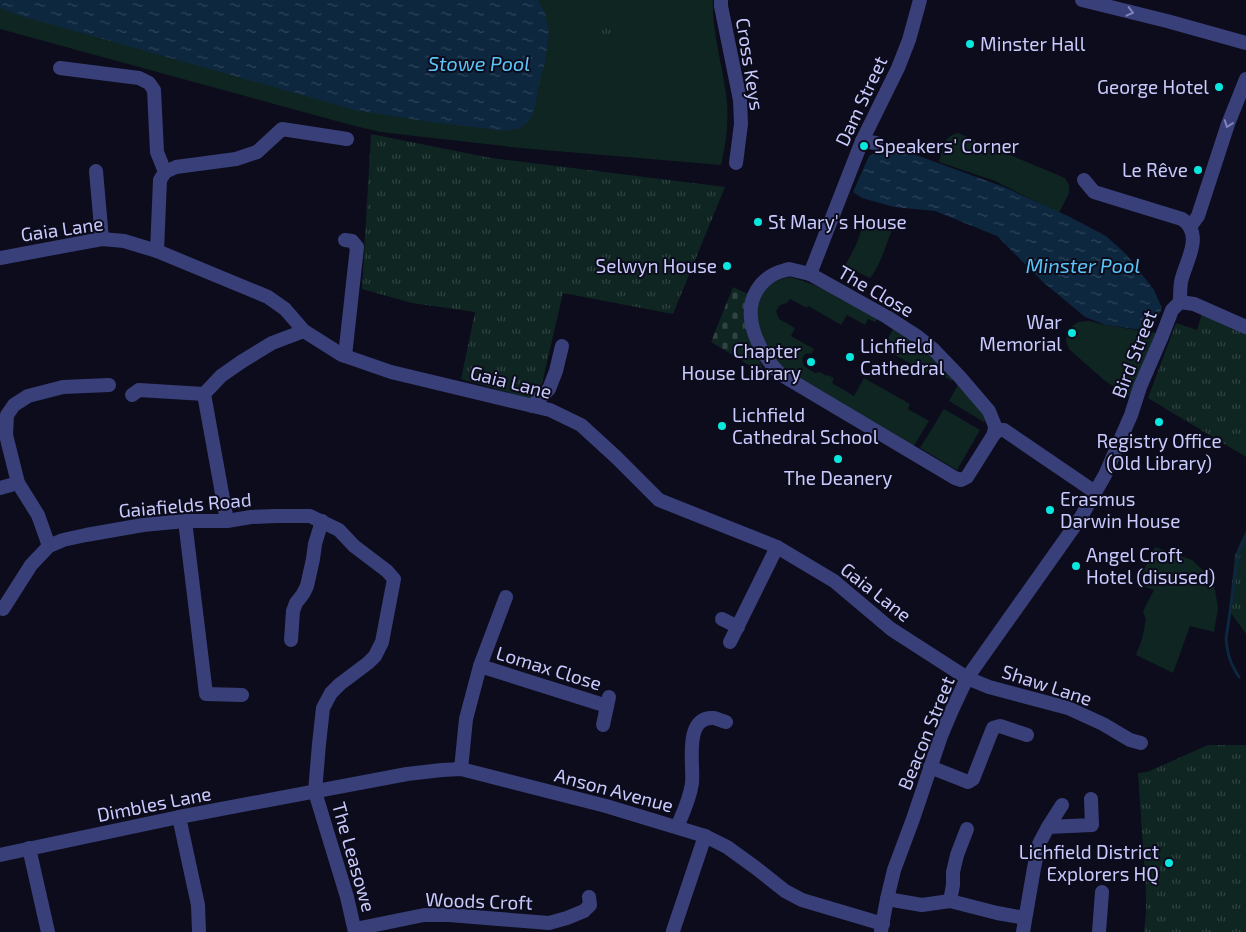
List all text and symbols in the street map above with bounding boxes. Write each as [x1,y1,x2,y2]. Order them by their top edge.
one-way arrow [1125,6,1134,17]
street label: Cross Keys [732,16,769,112]
place label: Minster Hall [980,32,1086,55]
marker: Minster Hall [964,38,976,50]
water label: Stowe Pool [428,51,530,75]
street label: Dam Street [830,52,891,149]
place label: George Hotel [1097,75,1209,98]
marker: George Hotel [1213,81,1225,93]
one-way arrow [1224,119,1234,128]
place label: Speakers' Corner [874,134,1020,157]
marker: Speakers' Corner [858,140,870,152]
place label: Le Rêve [1122,158,1188,181]
marker: Le Rêve [1192,164,1204,176]
place label: St Mary's House [768,210,907,233]
street label: Gaia Lane [19,211,105,246]
marker: St Mary's House [752,216,764,228]
water label: Minster Pool [1026,253,1140,277]
place label: Selwyn House [596,254,717,277]
marker: Selwyn House [721,260,733,272]
street label: The Close [834,260,918,321]
street label: Bird Street [1106,307,1161,401]
place label: War Memorial [979,310,1062,355]
marker: War Memorial [1066,327,1078,339]
place label: Lichfield Cathedral [860,334,945,379]
place label: Chapter House Library [682,339,801,384]
marker: Lichfield Cathedral [844,351,856,363]
marker: Chapter House Library [805,356,817,368]
street label: Gaia Lane [468,360,554,403]
place label: Lichfield Cathedral School [732,403,879,448]
marker: Registry Office (Old Library) [1153,416,1165,428]
marker: Lichfield Cathedral School [716,420,728,432]
place label: Registry Office (Old Library) [1096,429,1222,474]
marker: The Deanery [832,453,844,465]
place label: The Deanery [784,466,892,489]
street label: Gaiafields Road [118,487,252,522]
place label: Erasmus Darwin House [1060,487,1180,532]
marker: Erasmus Darwin House [1044,504,1056,516]
place label: Angel Croft Hotel (disused) [1086,543,1215,588]
street label: Gaia Lane [836,557,916,626]
marker: Angel Croft Hotel (disused) [1070,560,1082,572]
street label: Lomax Close [494,641,605,694]
street label: Shaw Lane [999,659,1095,710]
street label: Beacon Street [892,673,959,793]
street label: Anson Avenue [552,763,676,816]
street label: Dimbles Lane [95,781,213,826]
street label: The Leasowe [328,799,381,914]
place label: Lichfield District Explorers HQ [1019,840,1159,885]
marker: Lichfield District Explorers HQ [1163,857,1175,869]
street label: Woods Croft [425,887,533,914]

